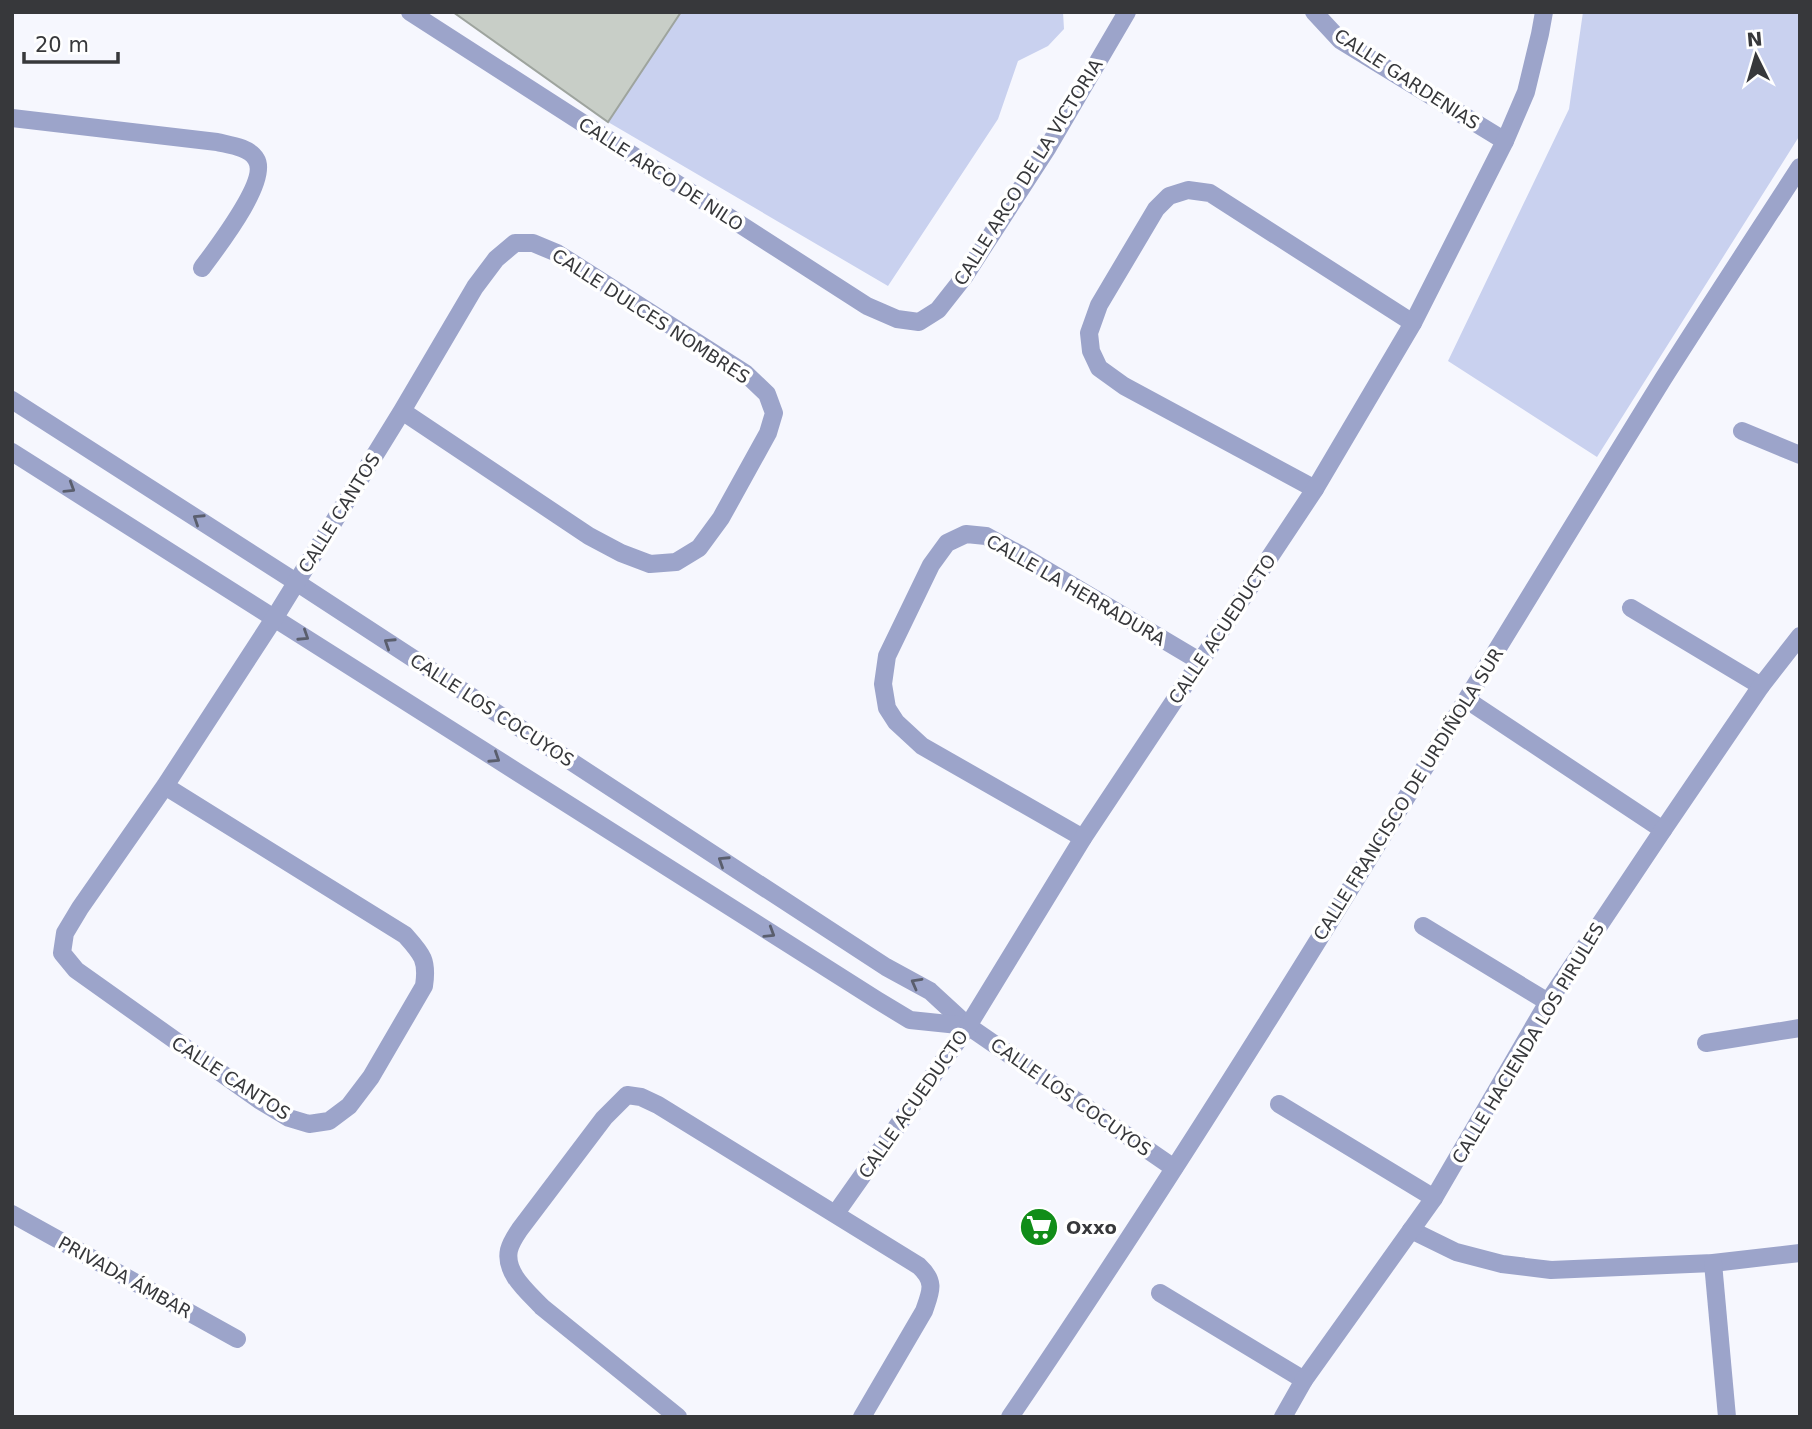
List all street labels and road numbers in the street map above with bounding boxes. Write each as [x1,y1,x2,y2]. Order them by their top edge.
street label: CALLE GARDENIAS [1331,24,1483,134]
street label: CALLE ARCO DE LA VICTORIA [949,54,1107,289]
street label: CALLE ARCO DE NILO [575,113,747,235]
street label: CALLE DULCES NOMBRES [548,244,754,388]
street label: CALLE CANTOS [294,449,384,577]
street label: CALLE LA HERRADURA [983,530,1170,650]
street label: CALLE ACUEDUCTO [1164,550,1280,708]
street label: CALLE FRANCISCO DE URDIÑOLA SUR [1309,644,1507,944]
street label: CALLE LOS COCUYOS [406,649,578,771]
street label: CALLE HACIENDA LOS PIRULES [1448,919,1608,1167]
street label: CALLE ACUEDUCTO [854,1026,972,1182]
street label: CALLE CANTOS [168,1032,294,1124]
street label: CALLE LOS COCUYOS [987,1034,1155,1160]
street label: PRIVADA ÁMBAR [55,1232,195,1322]

